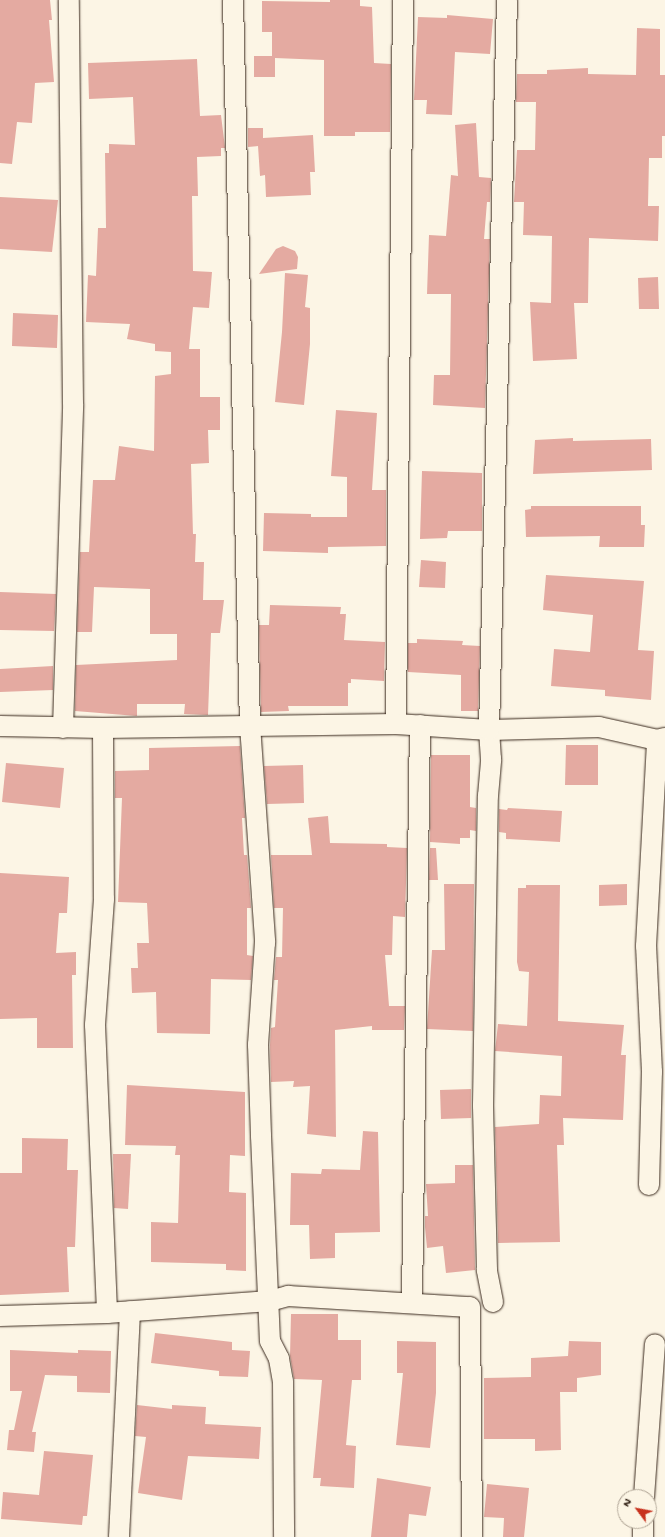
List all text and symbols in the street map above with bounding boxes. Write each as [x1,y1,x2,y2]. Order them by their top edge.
north arrow [617,1489,657,1529]
text: N [621,1497,635,1509]

